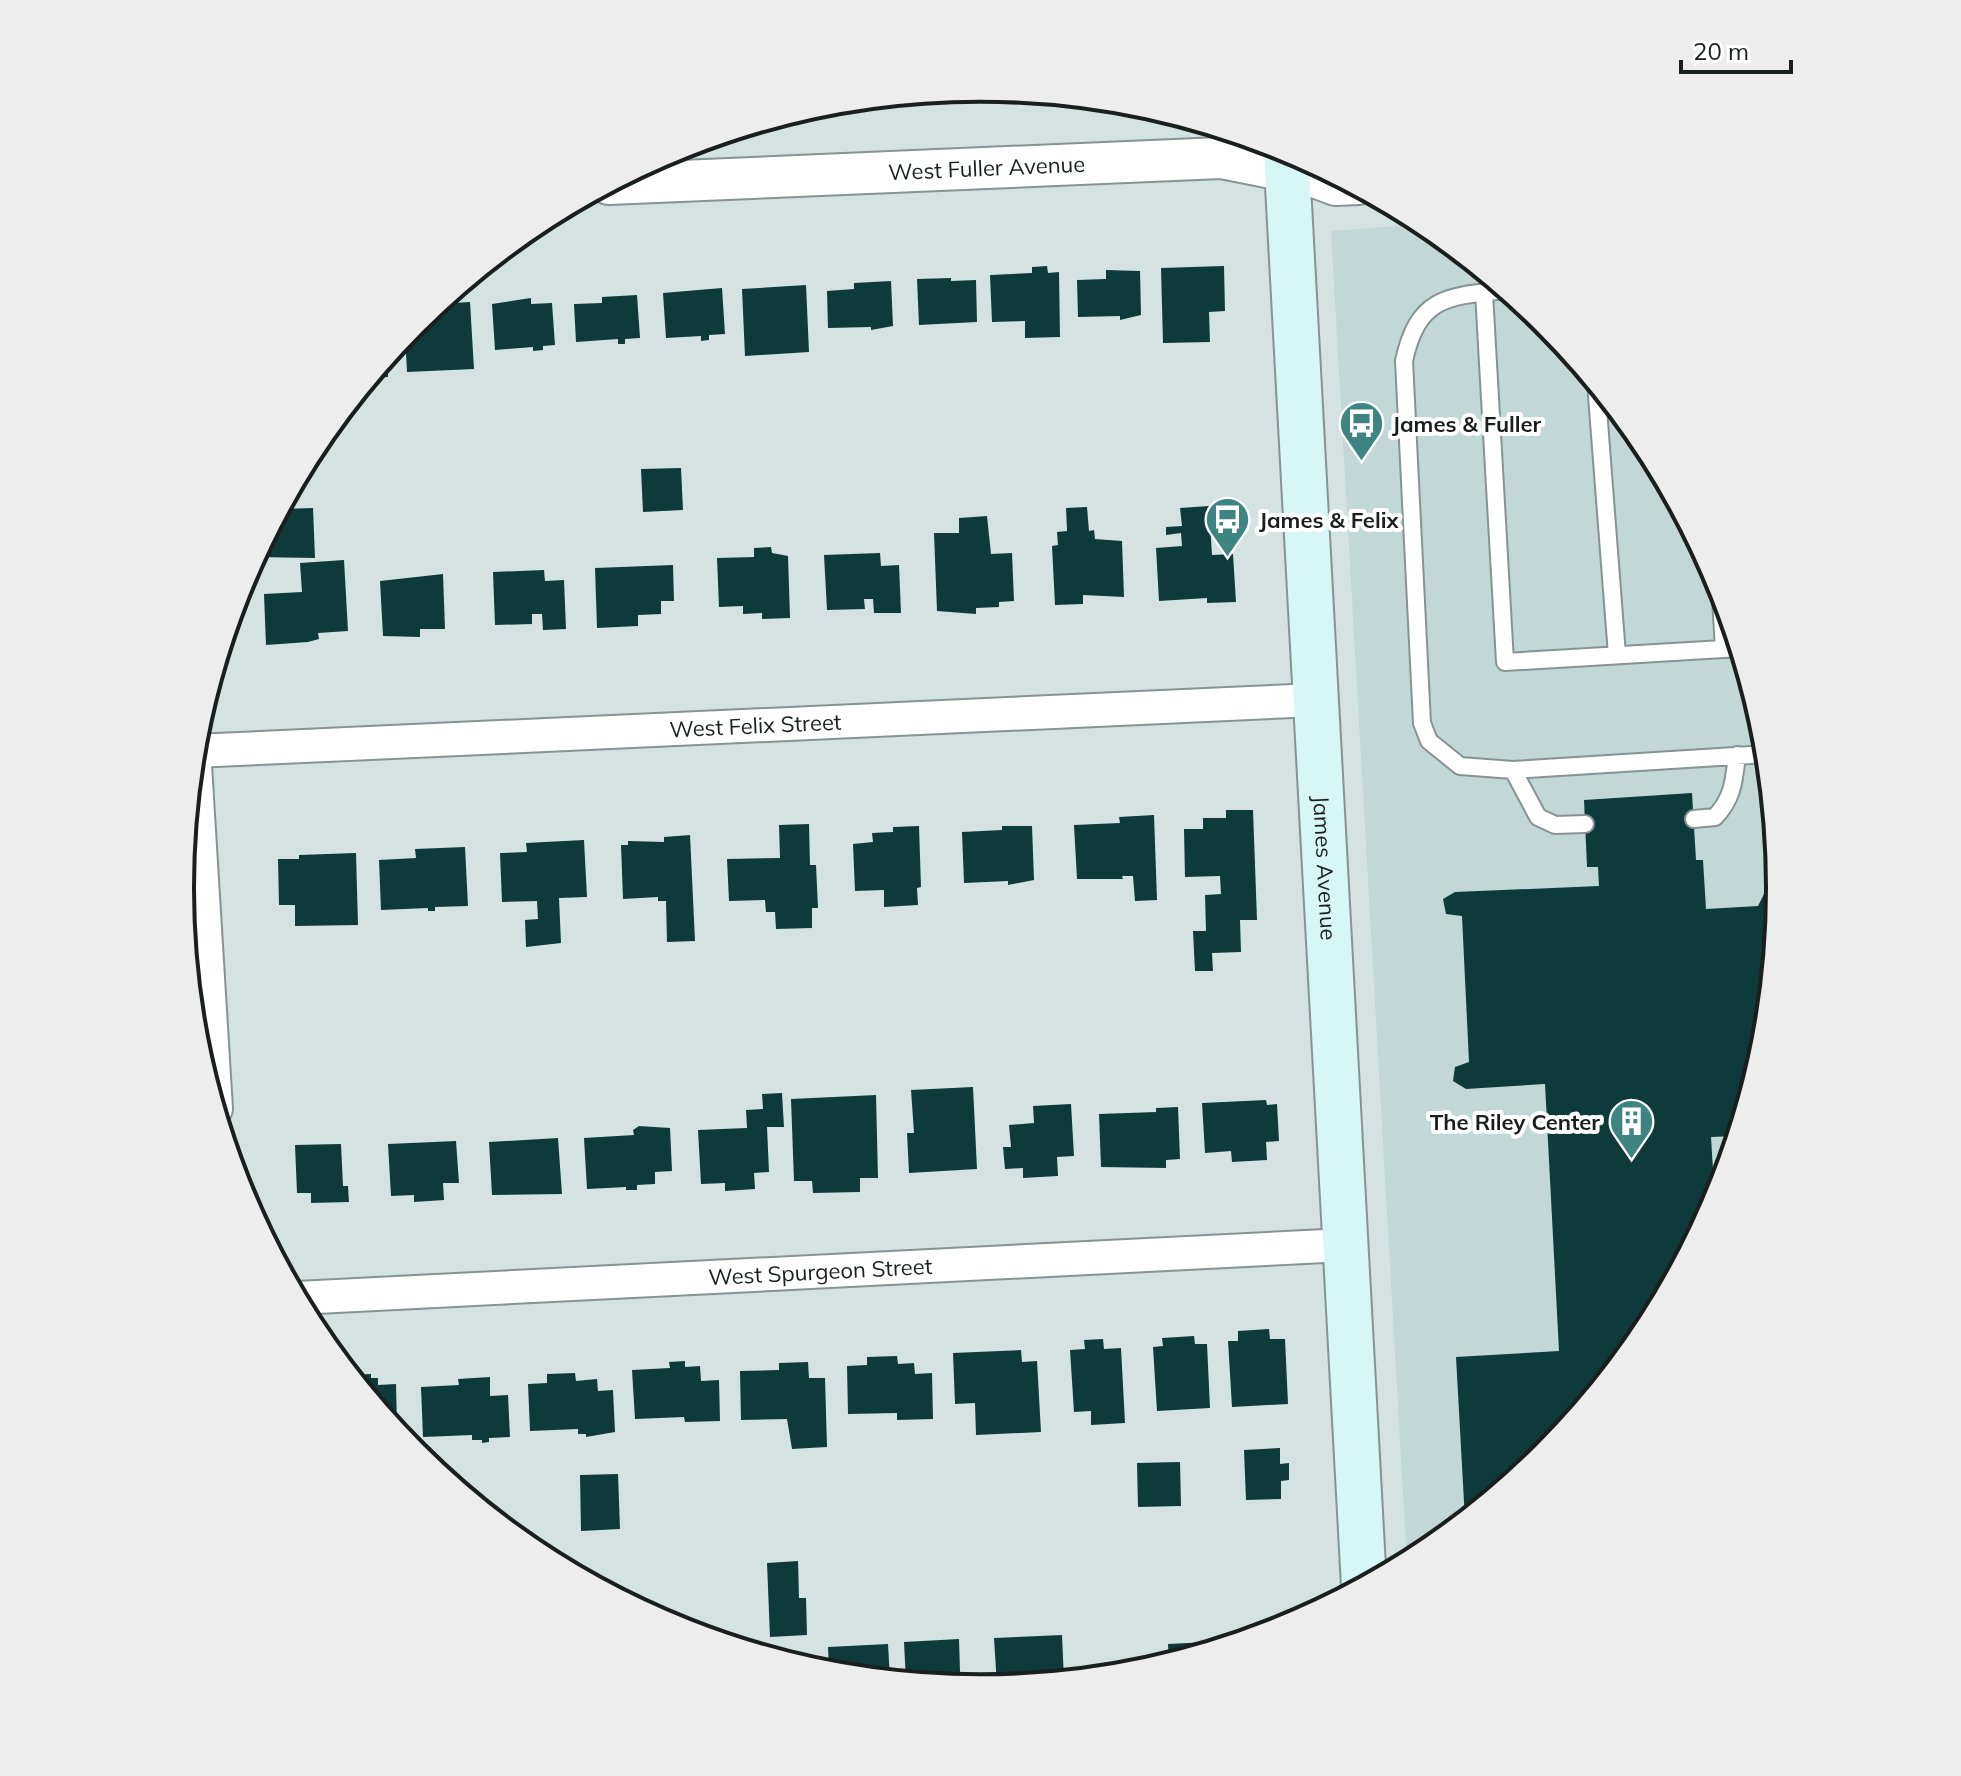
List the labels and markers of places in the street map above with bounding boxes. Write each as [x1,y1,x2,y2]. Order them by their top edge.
bus stop icon: James & Fuller [1337,400,1385,463]
place label: James & Fuller [1392,410,1542,438]
bus stop icon: James & Felix [1204,496,1252,559]
place label: James & Felix [1259,506,1399,534]
building icon: The Riley Center [1607,1098,1655,1161]
place label: The Riley Center [1430,1108,1600,1136]

